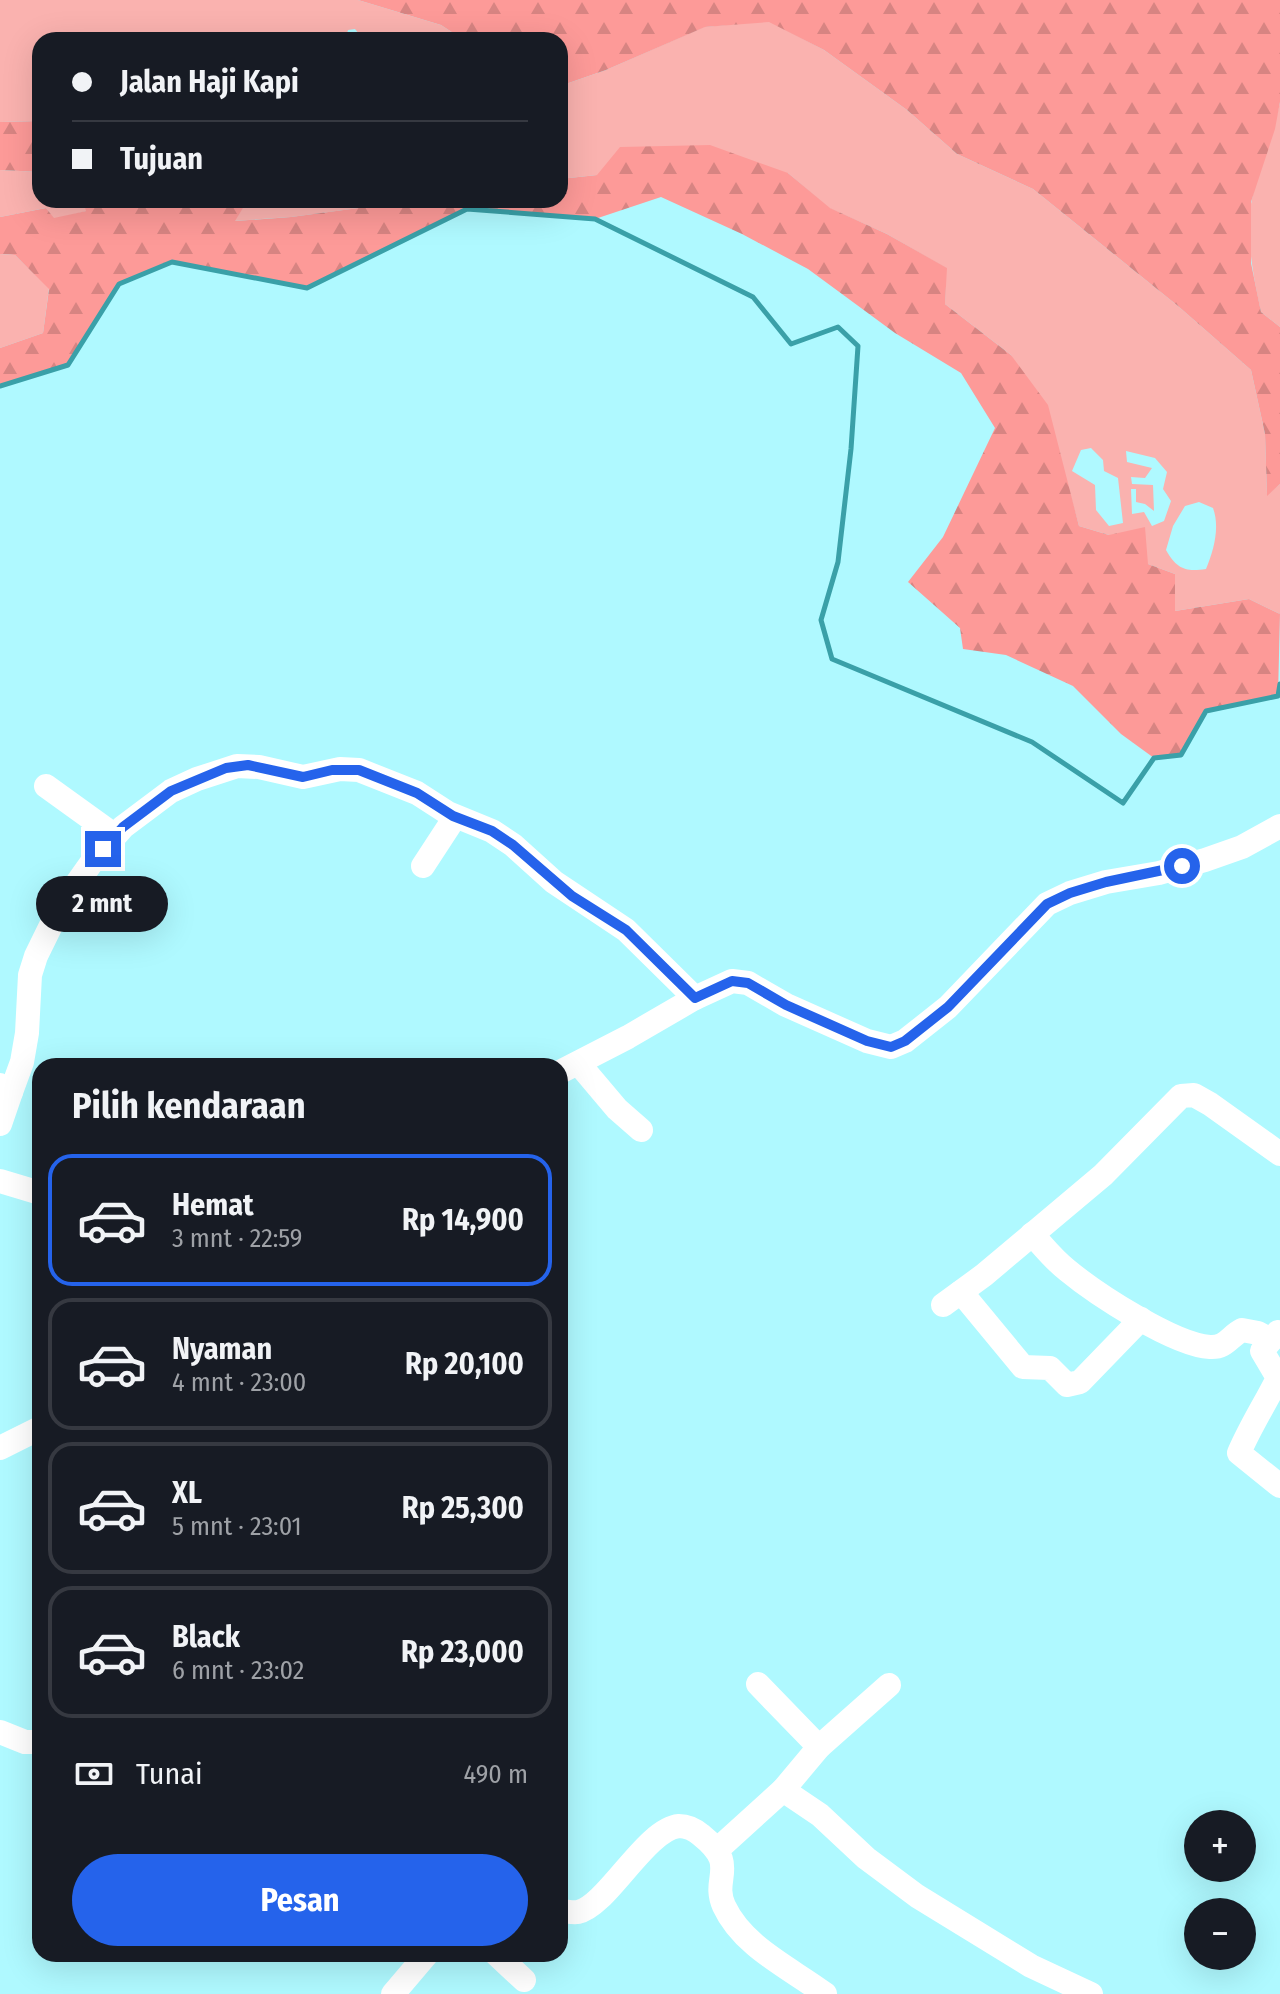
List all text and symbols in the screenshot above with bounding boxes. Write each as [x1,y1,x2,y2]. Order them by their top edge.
text: Jalan Haji Kapi [120,64,299,100]
text: Tujuan [120,141,203,177]
route end [85,831,121,867]
route start [1164,848,1200,884]
callout: 2 mnt [37,877,169,933]
text: 2 mnt [72,888,132,919]
text: Pilih kendaraan [72,1084,306,1128]
icon: car [76,1184,148,1256]
text: Hemat [172,1187,254,1223]
text: Rp 14,900 [402,1202,524,1238]
text: 3 mnt · 22:59 [172,1223,303,1254]
icon: car [76,1328,148,1400]
text: Nyaman [172,1331,272,1367]
text: Rp 20,100 [405,1346,524,1382]
text: 4 mnt · 23:00 [172,1367,306,1398]
icon: car [76,1472,148,1544]
text: XL [172,1475,202,1511]
text: Rp 25,300 [402,1490,524,1526]
text: 5 mnt · 23:01 [172,1511,302,1542]
icon: car [76,1616,148,1688]
text: Black [172,1619,240,1655]
text: Rp 23,000 [401,1634,524,1670]
text: 6 mnt · 23:02 [172,1655,304,1686]
icon: cash [72,1752,116,1796]
text: Tunai [136,1756,202,1792]
text: 490 m [464,1759,528,1790]
map controls [1184,1810,1256,1970]
button: + [1184,1810,1256,1882]
button: Pesan [72,1854,528,1946]
button: − [1184,1898,1256,1970]

